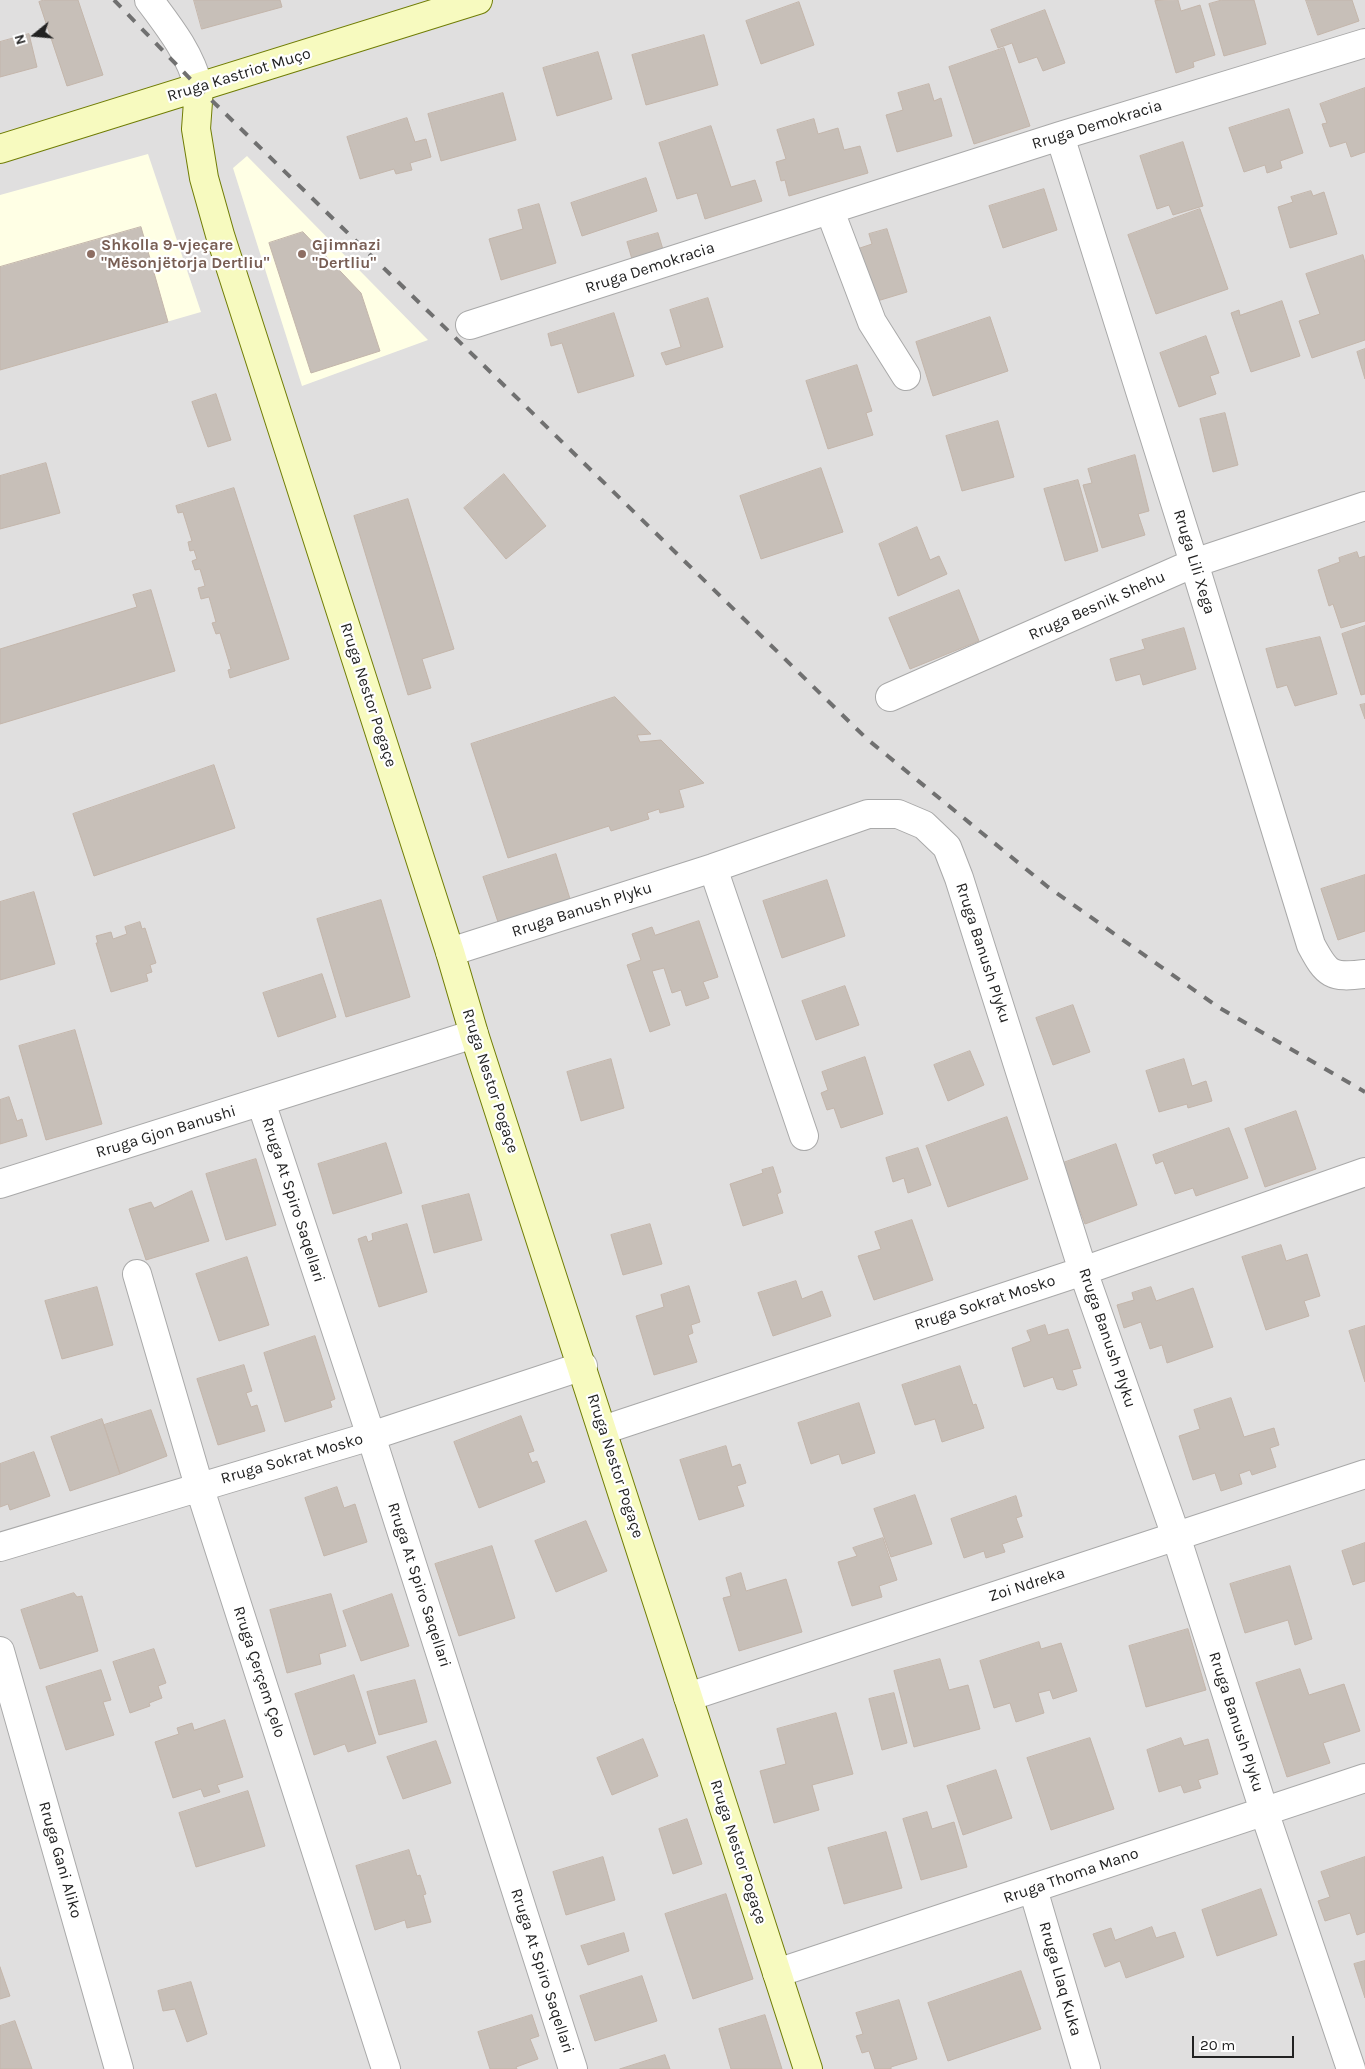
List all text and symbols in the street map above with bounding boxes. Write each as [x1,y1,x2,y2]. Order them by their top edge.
north arrow [10,10,60,60]
text: N [11,32,30,47]
street label: Rruga Kastriot Muço [165,44,313,106]
street label: Rruga Demokracia [1030,96,1164,154]
place label: Shkolla 9-vjeçare "Mësonjëtorja Dertliu" [101,235,270,273]
place label: Gjimnazi "Dertliu" [312,235,381,273]
street label: Rruga Demokracia [583,238,717,298]
marker: Shkolla 9-vjeçare "Mësonjëtorja Dertliu" [85,248,97,260]
marker: Gjimnazi "Dertliu" [296,248,308,260]
street label: Rruga Lili Xega [1169,507,1219,617]
street label: Rruga Besnik Shehu [1026,567,1168,645]
street label: Rruga Nestor Pogaçe [336,620,400,770]
street label: Rruga Banush Plyku [509,878,655,942]
street label: Rruga Banush Plyku [951,880,1015,1026]
street label: Rruga Nestor Pogaçe [458,1006,522,1156]
street label: Rruga Gjon Banushi [94,1102,238,1162]
street label: Rruga At Spiro Saqellari [257,1115,329,1285]
street label: Rruga Banush Plyku [1074,1266,1140,1410]
street label: Rruga Sokrat Mosko [912,1271,1058,1335]
street label: Rruga Nestor Pogaçe [583,1391,647,1541]
street label: Rruga Sokrat Mosko [219,1429,365,1489]
street label: Rruga At Spiro Saqellari [383,1500,455,1670]
street label: Zoi Ndreka [986,1564,1068,1606]
street label: Rruga Çerçem Çelo [229,1604,289,1740]
street label: Rruga Banush Plyku [1204,1649,1268,1795]
street label: Rruga Nestor Pogaçe [706,1777,770,1927]
street label: Rruga Gani Aliko [34,1799,86,1921]
street label: Rruga Thoma Mano [1001,1844,1141,1908]
street label: Rruga At Spiro Saqellari [506,1886,578,2056]
street label: Rruga Llaq Kuka [1035,1920,1085,2038]
scale bar [1195,2026,1298,2058]
text: 20 m [1200,2036,1235,2054]

